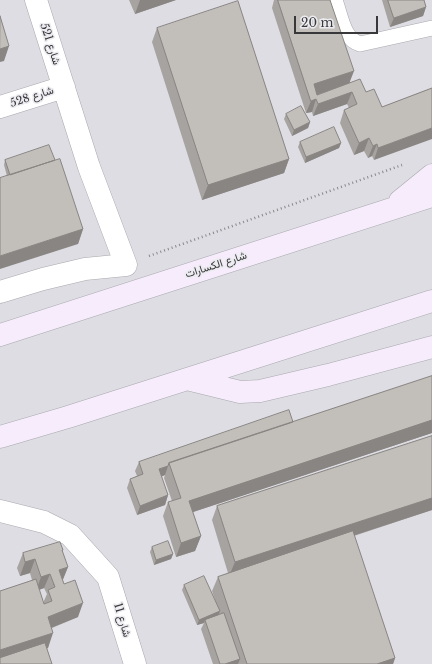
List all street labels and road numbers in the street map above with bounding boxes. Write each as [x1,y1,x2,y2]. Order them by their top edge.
street label: شارع 521 [37,21,63,67]
street label: شارع 528 [9,84,55,110]
street label: شارع الكسارات [184,249,248,281]
street label: شارع 11 [111,601,133,639]

